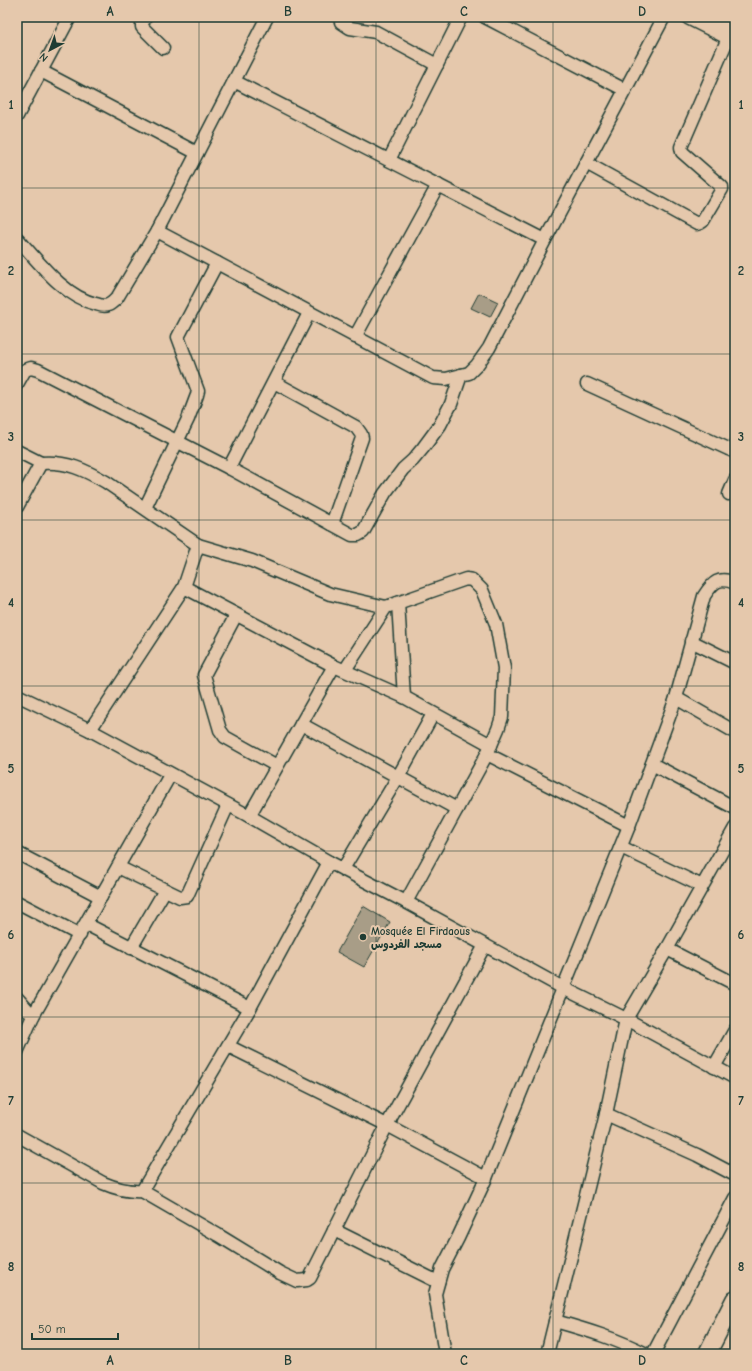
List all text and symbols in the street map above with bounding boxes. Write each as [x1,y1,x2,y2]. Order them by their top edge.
text: A [106,4,114,19]
text: B [284,4,292,19]
text: C [460,4,468,19]
text: D [638,4,646,19]
north arrow [30,30,70,70]
text: N [37,50,51,64]
text: 1 [8,97,14,112]
text: 1 [738,97,744,112]
text: 2 [8,263,14,278]
text: 2 [738,263,744,278]
text: 3 [8,429,14,444]
text: 3 [738,429,744,444]
text: 4 [8,595,14,610]
text: 4 [738,595,744,610]
text: 5 [8,761,15,776]
text: 5 [738,761,745,776]
place label: Mosquée El Firdaous مسجد الفردوس [371,925,470,952]
text: 6 [8,927,15,942]
text: 6 [738,927,745,942]
marker: Mosquée El Firdaous مسجد الفردوس [358,932,368,942]
text: 7 [8,1093,14,1108]
text: 7 [738,1093,744,1108]
text: 8 [8,1259,14,1274]
text: 8 [738,1259,744,1274]
scale bar [32,1315,118,1341]
text: 50 m [38,1322,66,1336]
text: A [106,1353,114,1368]
text: B [284,1353,292,1368]
text: C [460,1353,468,1368]
text: D [638,1353,646,1368]

